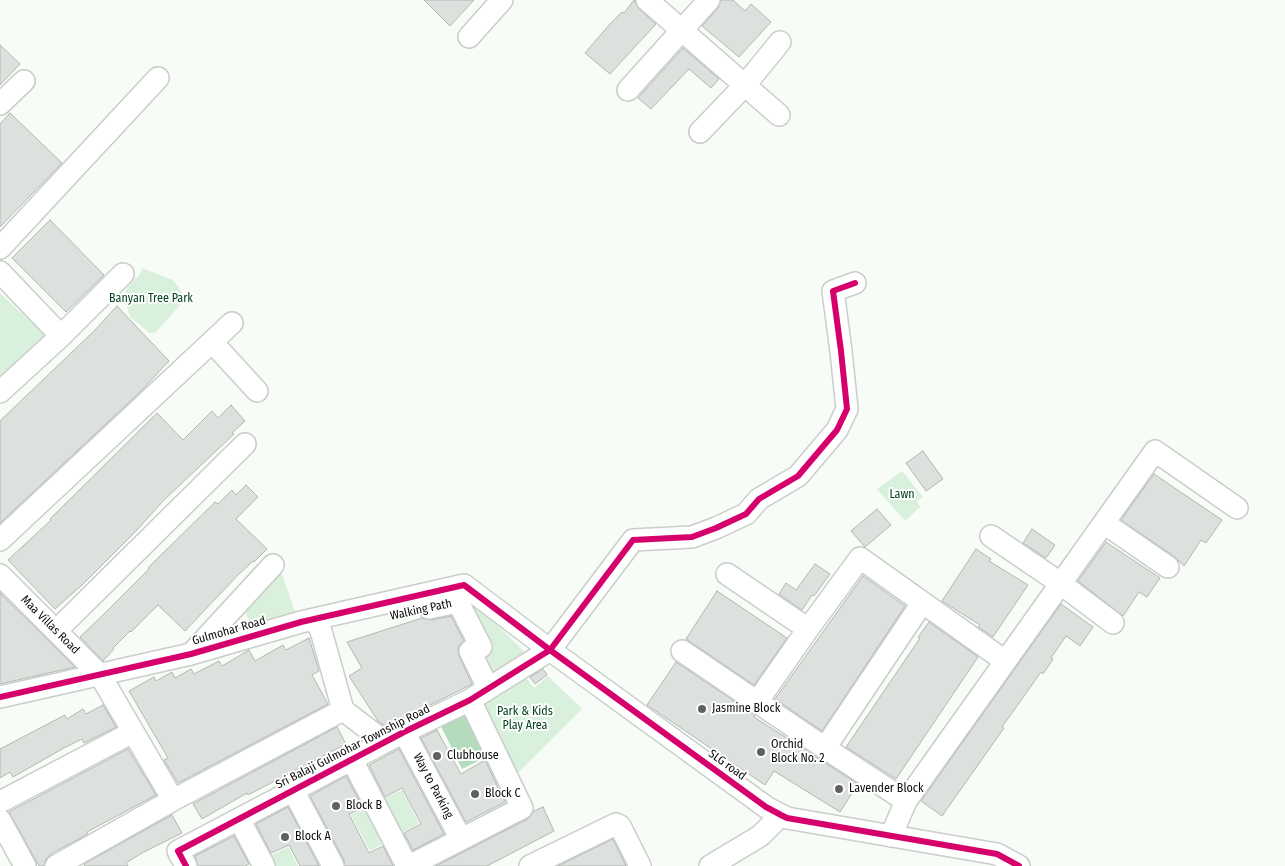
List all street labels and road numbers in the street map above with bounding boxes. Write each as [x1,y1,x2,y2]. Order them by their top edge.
street label: Maa Villas Road [18,593,82,657]
street label: Walking Path [389,596,453,624]
street label: Gulmohar Road [191,614,267,648]
street label: Sri Balaji Gulmohar Township Road [274,702,432,792]
street label: SLG road [705,747,749,783]
street label: Way to Parking [410,751,456,821]

